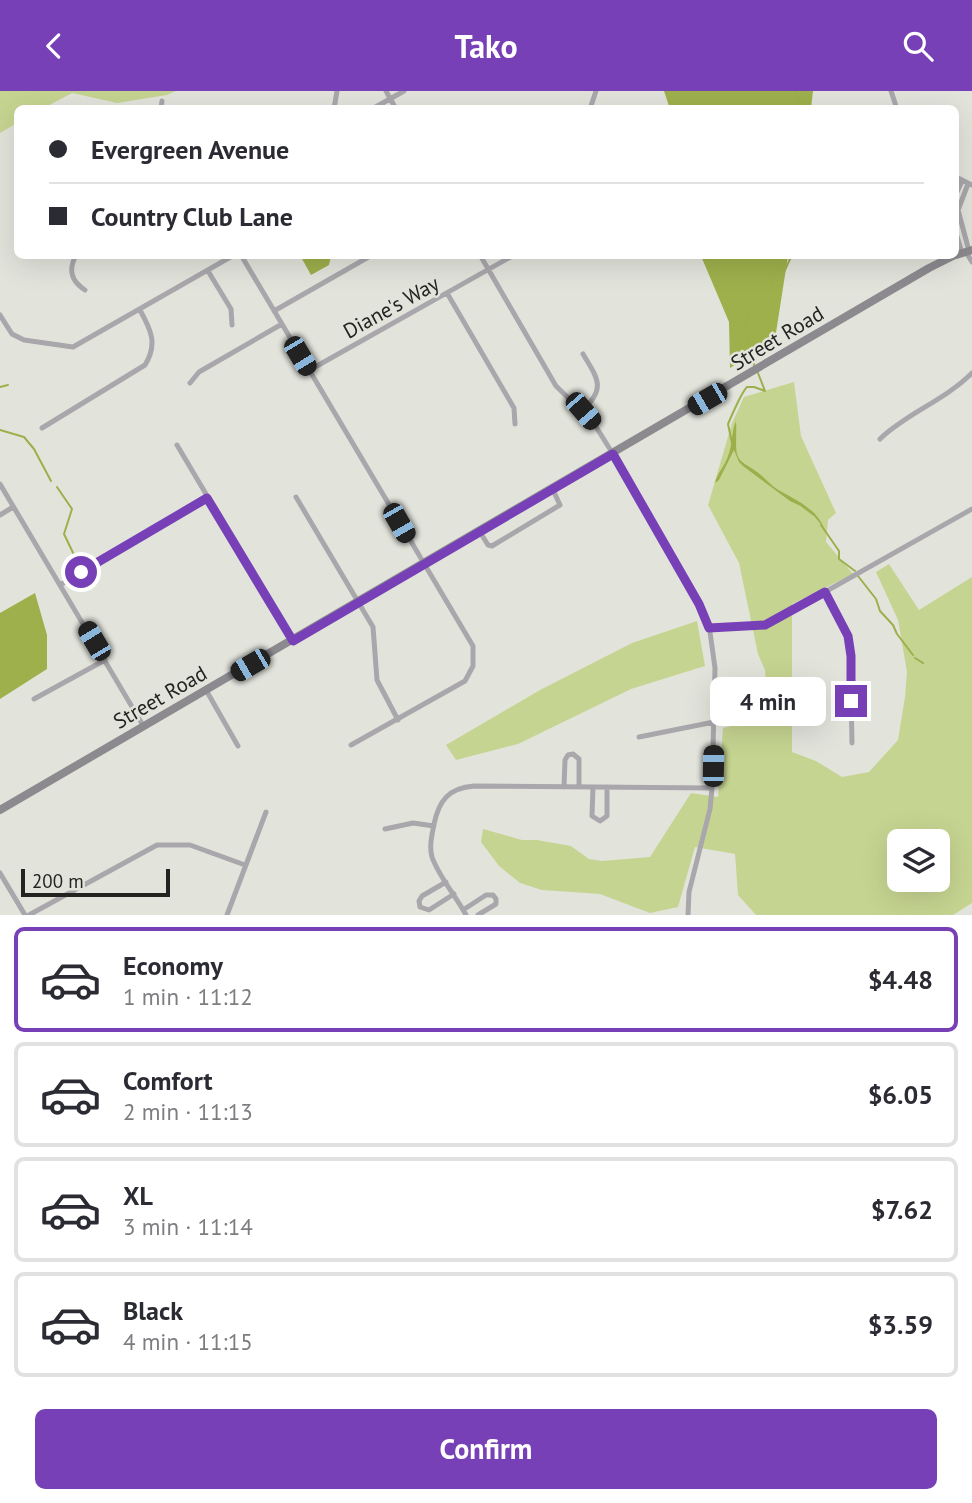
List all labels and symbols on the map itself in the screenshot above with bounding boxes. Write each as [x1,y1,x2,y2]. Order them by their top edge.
street label: Diane's Way [338,269,444,344]
street label: Street Road [726,300,828,376]
car [281,333,320,379]
car [684,379,731,419]
car [562,388,605,434]
car [380,500,419,546]
route start [65,556,97,588]
car [75,618,114,664]
car [227,645,274,685]
street label: Street Road [108,659,212,735]
callout: 4 min [711,677,826,725]
route end [835,685,867,717]
car [703,745,724,787]
scale bar [21,866,170,898]

